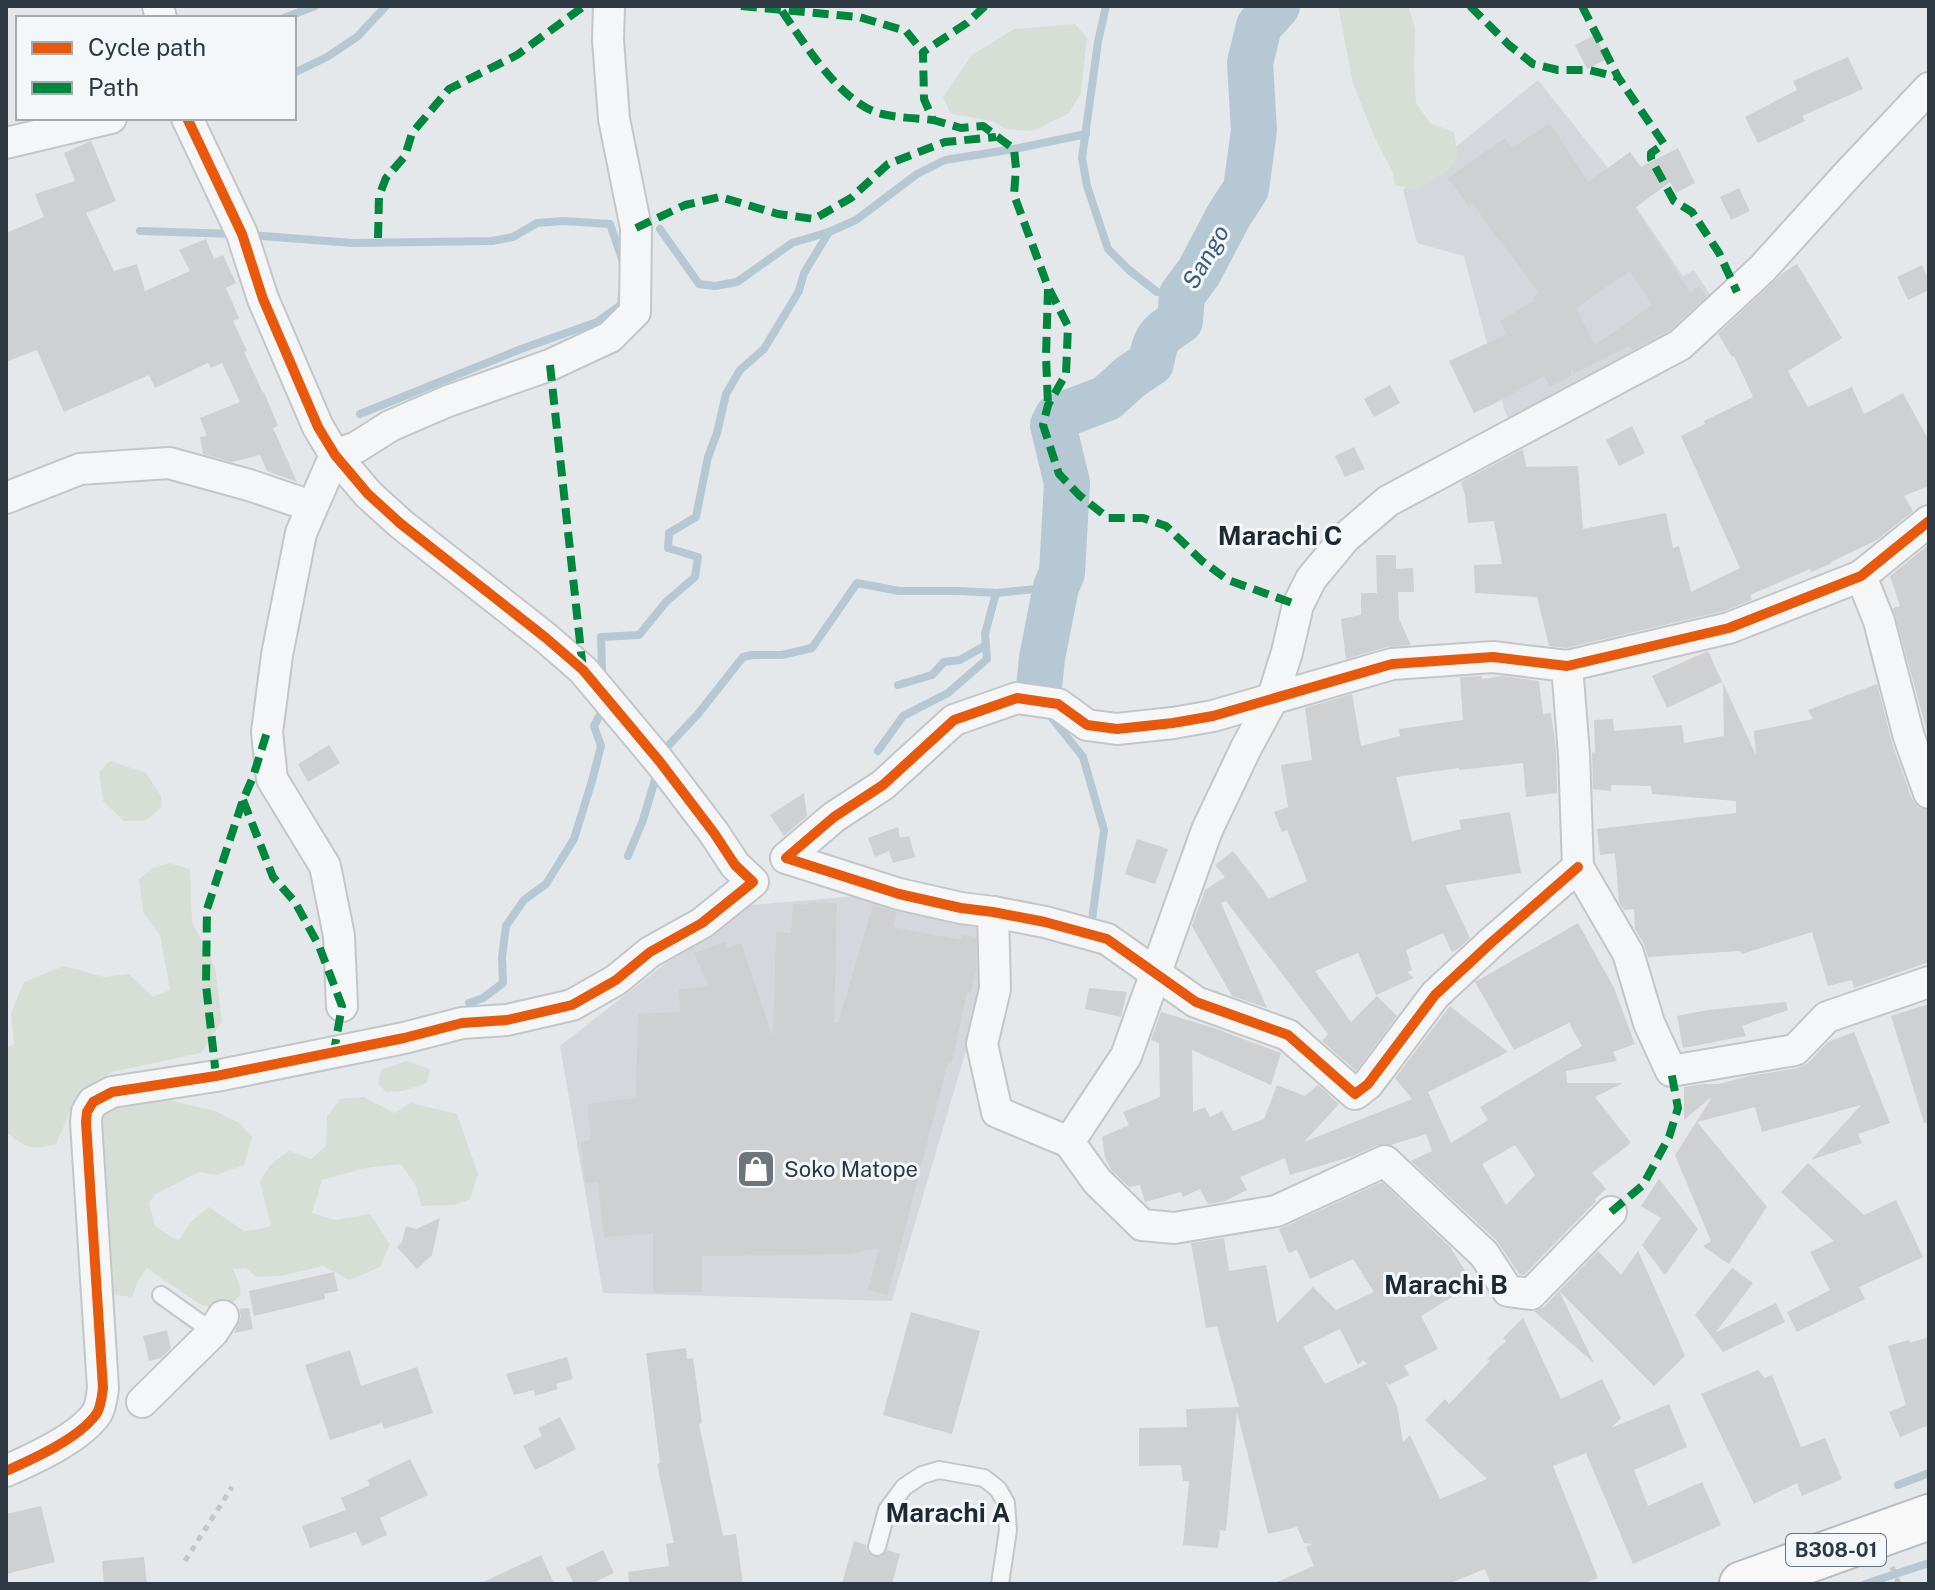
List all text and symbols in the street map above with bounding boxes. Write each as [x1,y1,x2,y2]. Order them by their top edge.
legend [16,16,296,120]
text: Cycle path [88,33,206,61]
text: Path [88,73,139,101]
water label: Sango [1176,220,1234,293]
district label: Marachi C [1218,520,1342,551]
shop icon: Soko Matope [735,1148,777,1190]
place label: Soko Matope [784,1156,918,1182]
district label: Marachi B [1384,1269,1508,1300]
district label: Marachi A [886,1497,1011,1528]
road number: B308-01 [1786,1534,1886,1566]

